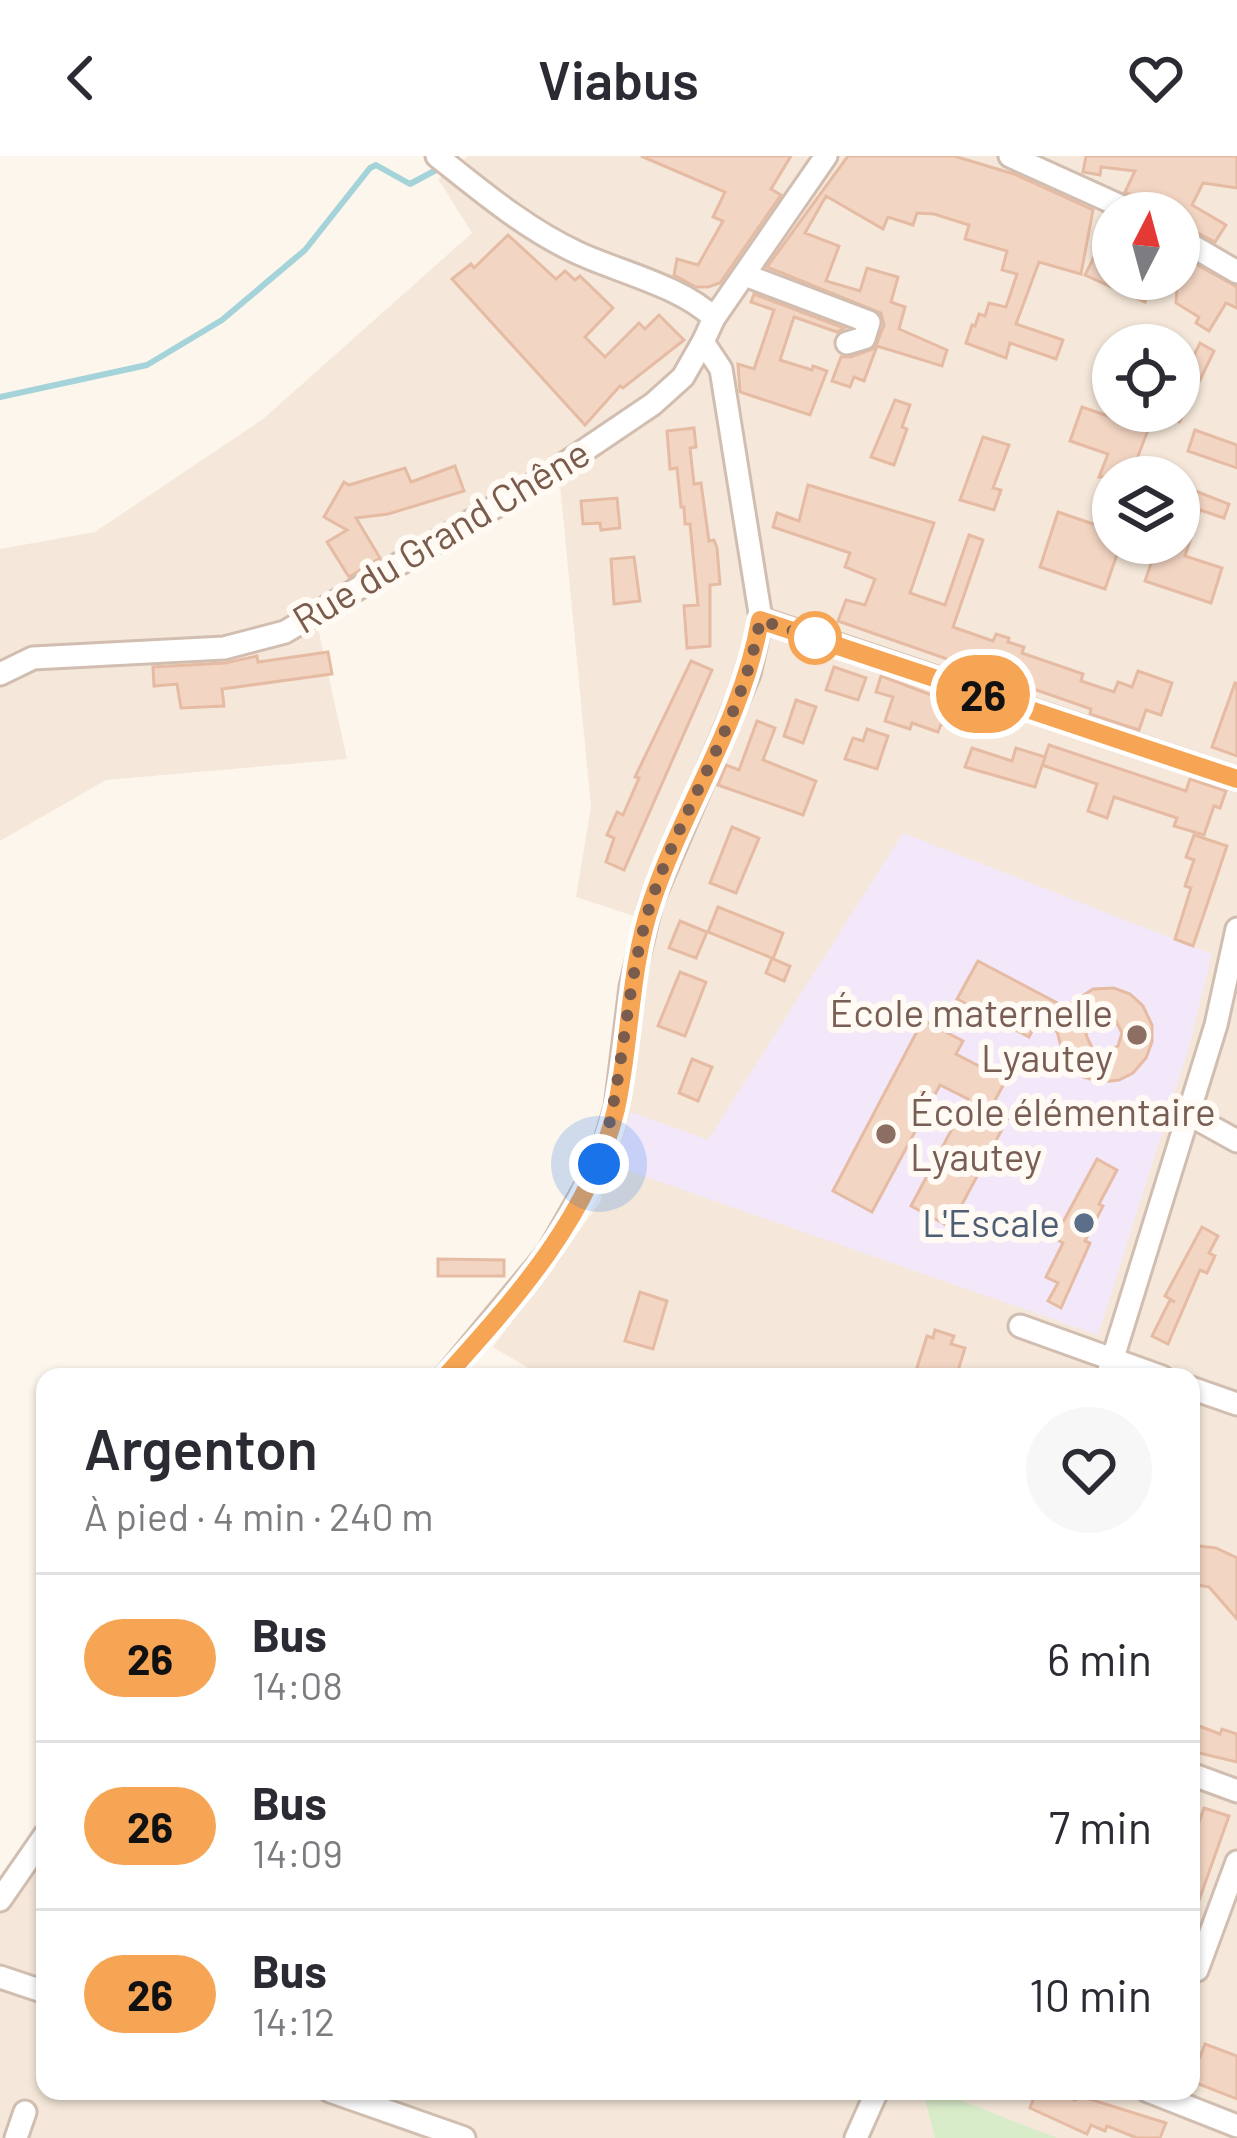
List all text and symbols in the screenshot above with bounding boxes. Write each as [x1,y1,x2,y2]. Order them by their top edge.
icon: back [48,45,114,111]
icon: heart [1123,45,1189,111]
text: Viabus [538,46,699,111]
north arrow [1092,192,1200,300]
map controls [1092,192,1200,564]
button: locate [1092,324,1200,432]
street label: Rue du Grand Chêne [283,428,597,642]
button: layers [1092,456,1200,564]
unlabelled marker [790,613,840,663]
line badge: 26 [929,655,1037,733]
text: 26 [960,669,1006,719]
place label: École maternelle Lyautey [830,988,1113,1080]
marker: École maternelle Lyautey [1124,1022,1150,1048]
place label: École élémentaire Lyautey [910,1087,1216,1179]
marker: École élémentaire Lyautey [873,1121,899,1147]
your location [569,1134,629,1194]
place label: L'Escale [922,1198,1060,1245]
marker: L'Escale [1071,1210,1097,1236]
button: heart [1026,1407,1152,1533]
text: Argenton [84,1413,318,1481]
text: À pied · 4 min · 240 m [84,1492,434,1539]
text: Bus [252,1607,327,1661]
text: 6 min [1047,1631,1152,1685]
text: 26 [127,1633,173,1683]
text: 14:08 [252,1661,343,1708]
text: Bus [252,1775,327,1829]
text: 7 min [1049,1799,1152,1853]
text: 26 [127,1801,173,1851]
text: 14:09 [252,1829,343,1876]
text: Bus [252,1943,327,1997]
text: 10 min [1029,1967,1152,2021]
text: 26 [127,1969,173,2019]
text: 14:12 [252,1997,335,2044]

